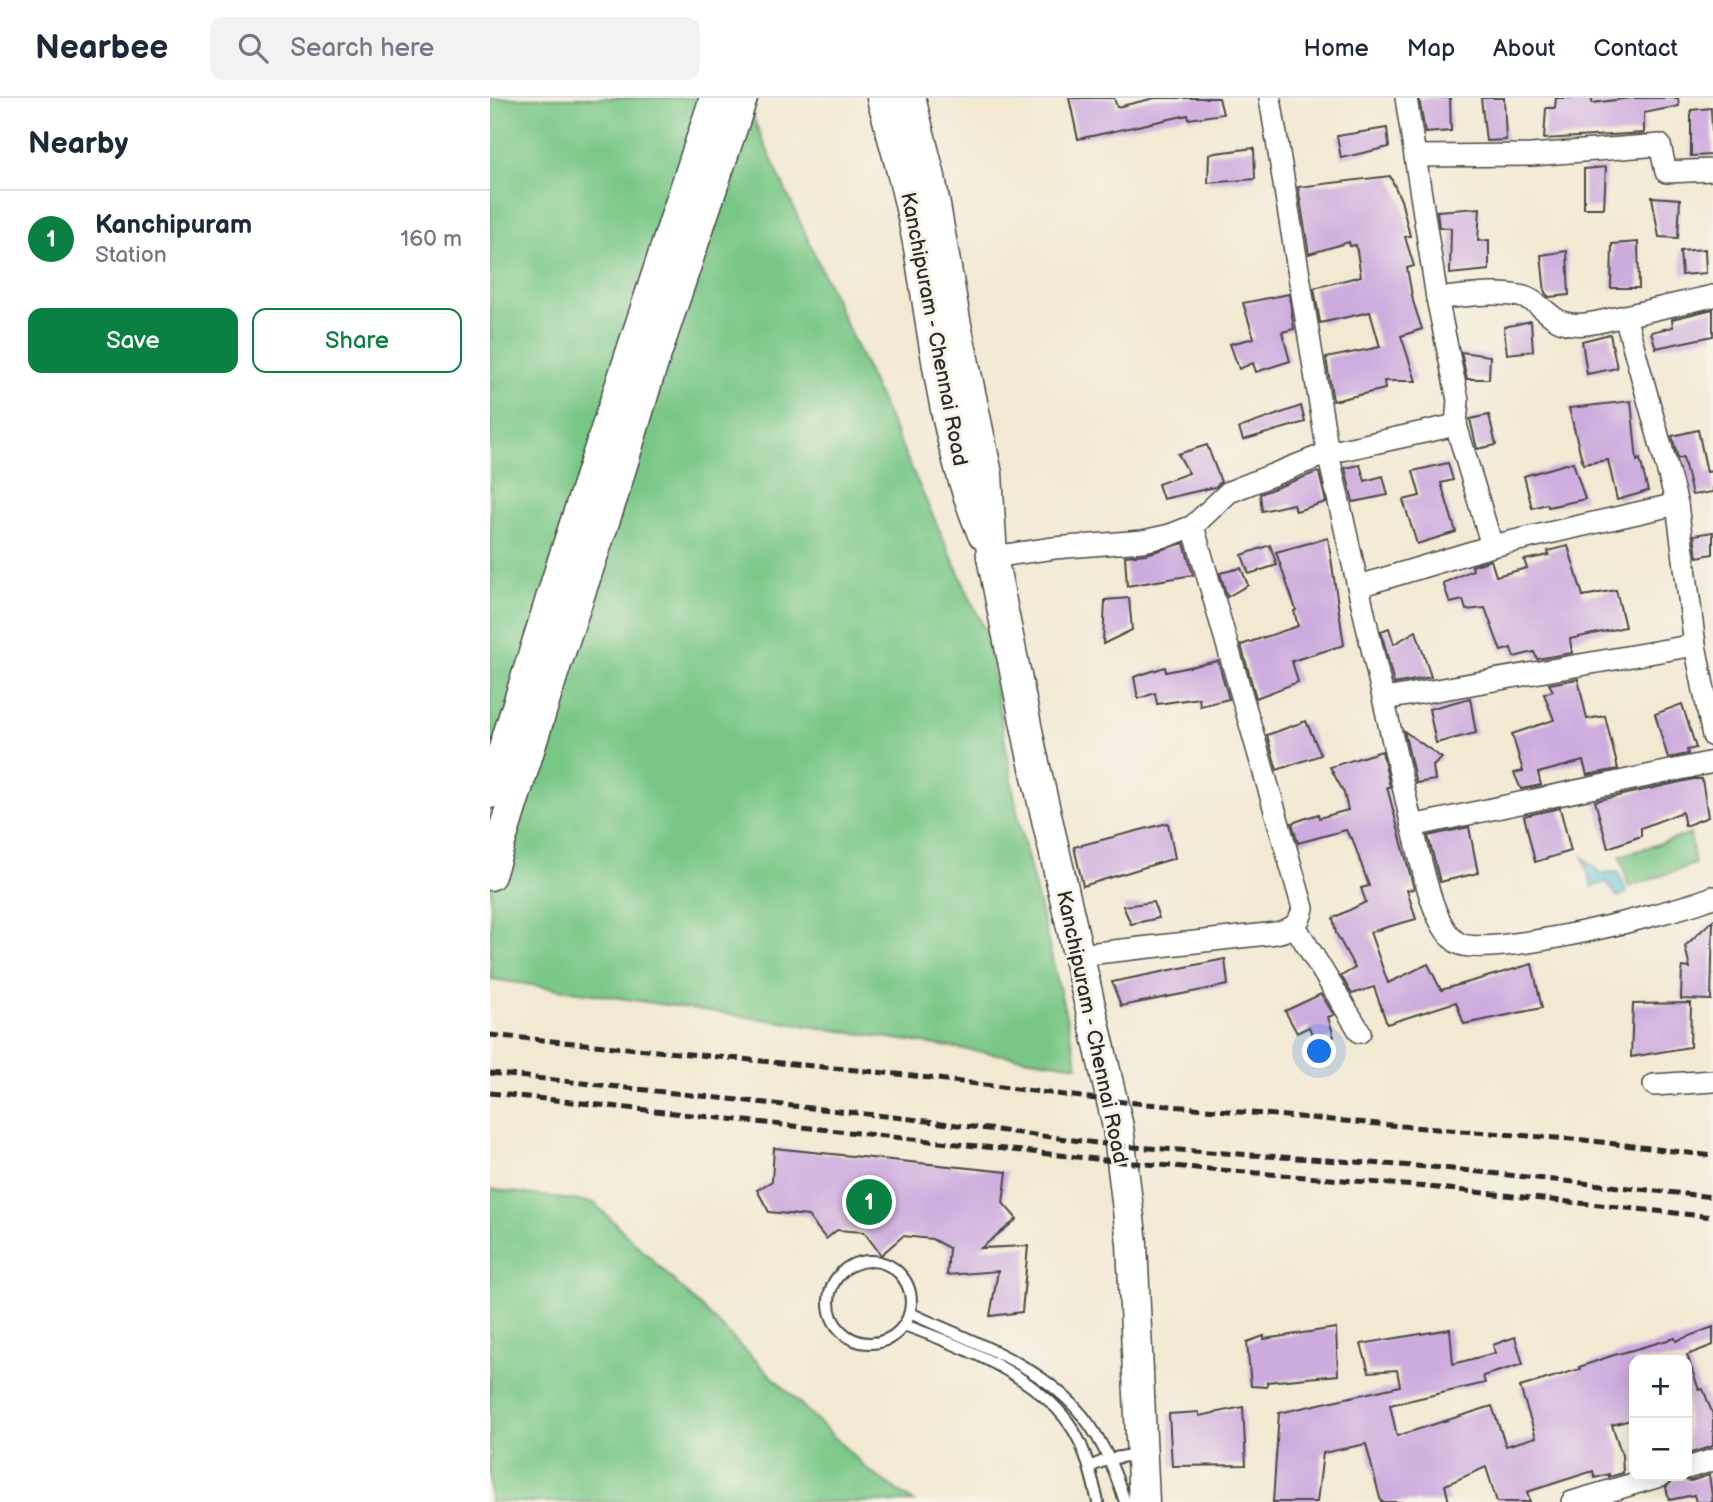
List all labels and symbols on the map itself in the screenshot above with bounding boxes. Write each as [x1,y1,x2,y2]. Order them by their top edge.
street label: Kanchipuram - Chennai Road [895,190,973,468]
street label: Kanchipuram - Chennai Road [1051,888,1133,1166]
your location [1302,1034,1336,1068]
pin: 1 [846,1176,892,1228]

